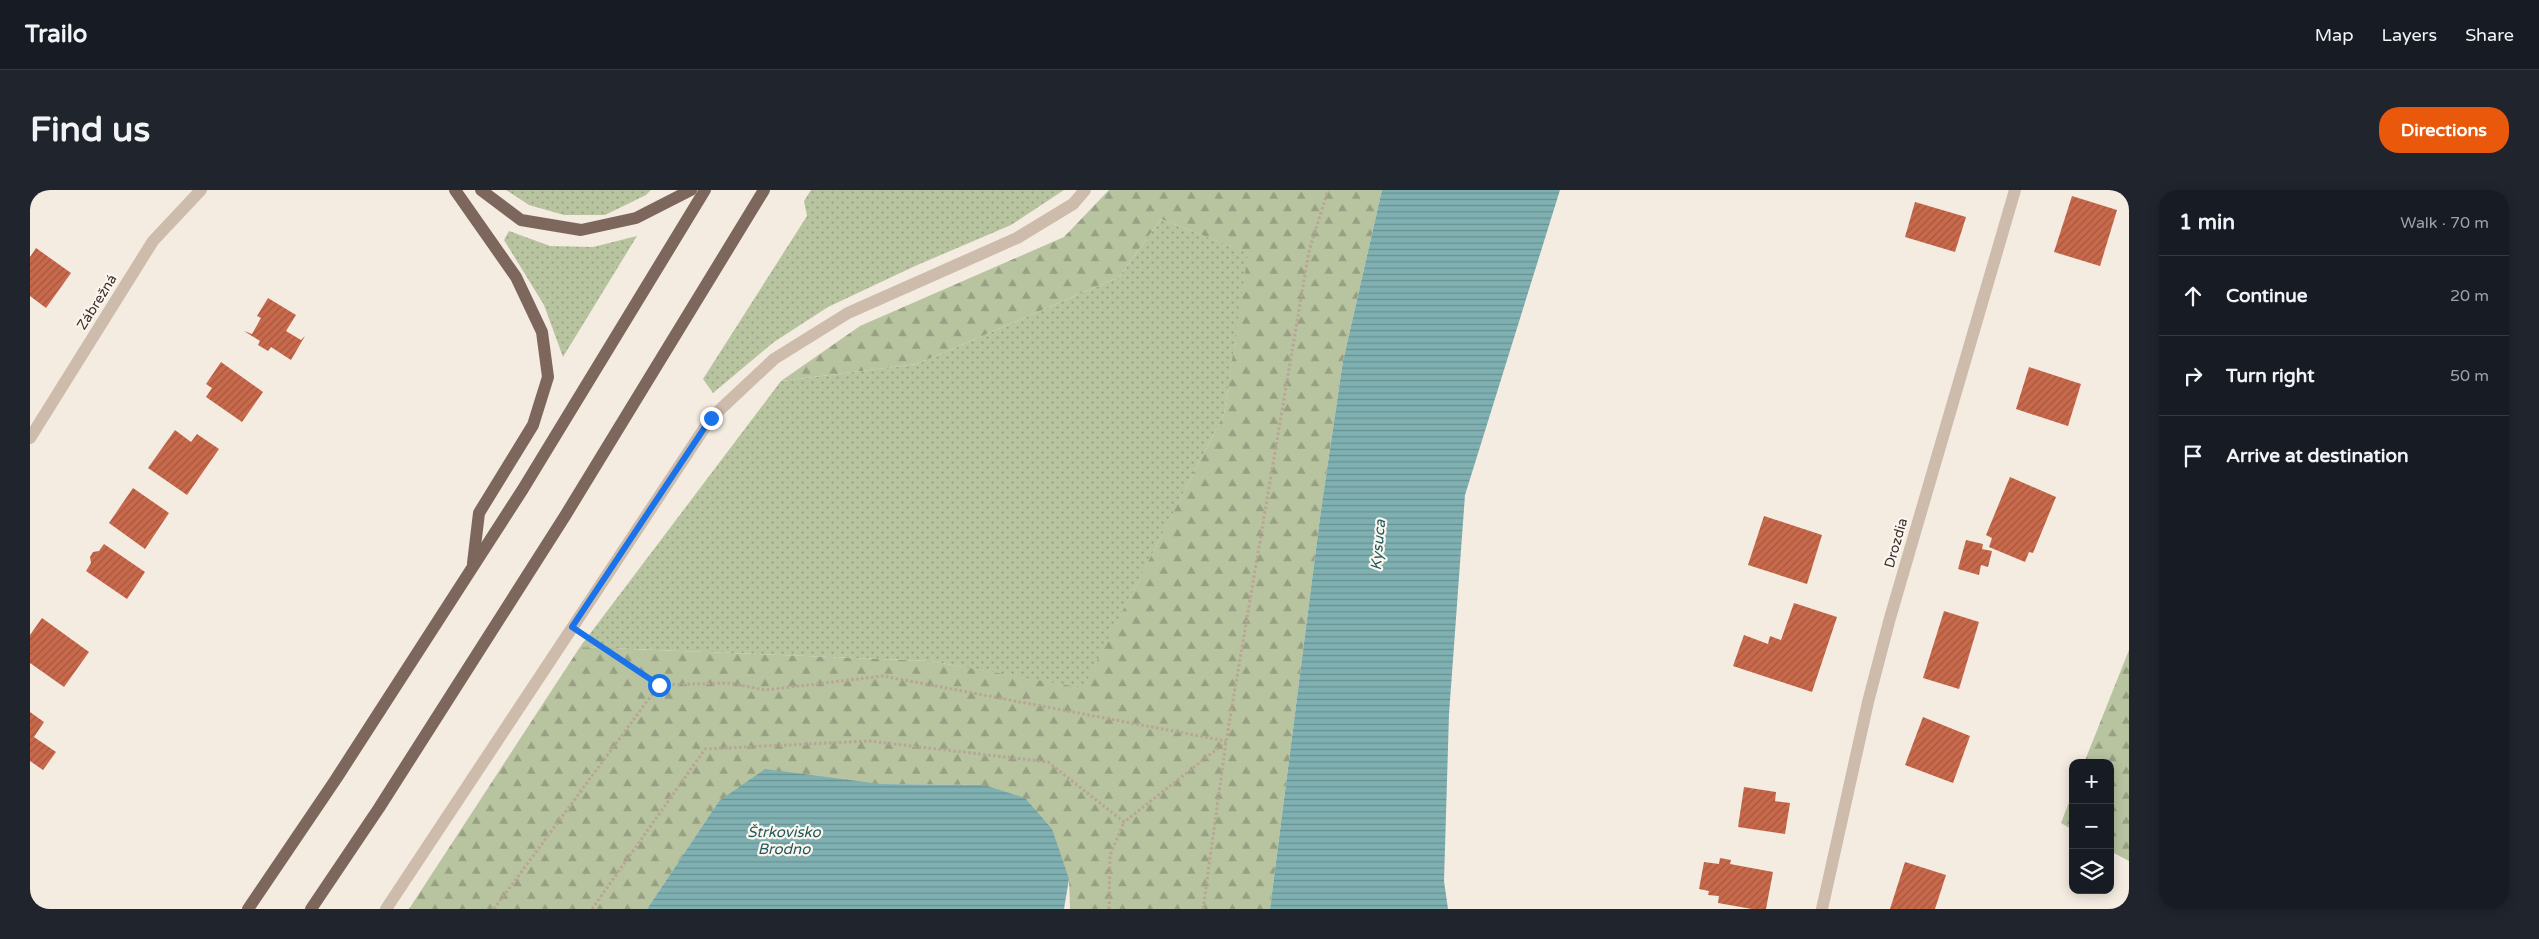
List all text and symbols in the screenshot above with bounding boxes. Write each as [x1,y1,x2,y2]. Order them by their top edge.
text: Trailo [25,20,87,49]
text: Map [2315,24,2354,46]
text: Layers [2382,24,2437,46]
text: Share [2465,24,2514,46]
button: Directions [2379,107,2509,153]
text: Find us [30,109,150,151]
text: 1 min [2179,210,2235,235]
text: Walk · 70 m [2400,213,2489,233]
street label: Zábrežná [73,271,121,333]
icon: ahead [2179,282,2207,310]
text: Continue [2226,285,2308,307]
text: 20 m [2450,286,2489,306]
icon: right [2179,362,2207,390]
text: Turn right [2226,365,2314,387]
text: 50 m [2450,366,2489,386]
route end [700,407,723,430]
icon: arrive [2179,442,2207,470]
text: Arrive at destination [2226,445,2409,467]
street label: Drozdia [1881,516,1911,570]
water label: Kysuca [1367,518,1389,571]
route start [648,674,671,697]
map controls [2069,759,2114,894]
button: + [2069,759,2114,804]
button: − [2069,804,2114,849]
water label: Štrkovisko Brodno [747,823,822,858]
button: layers [2069,849,2114,894]

